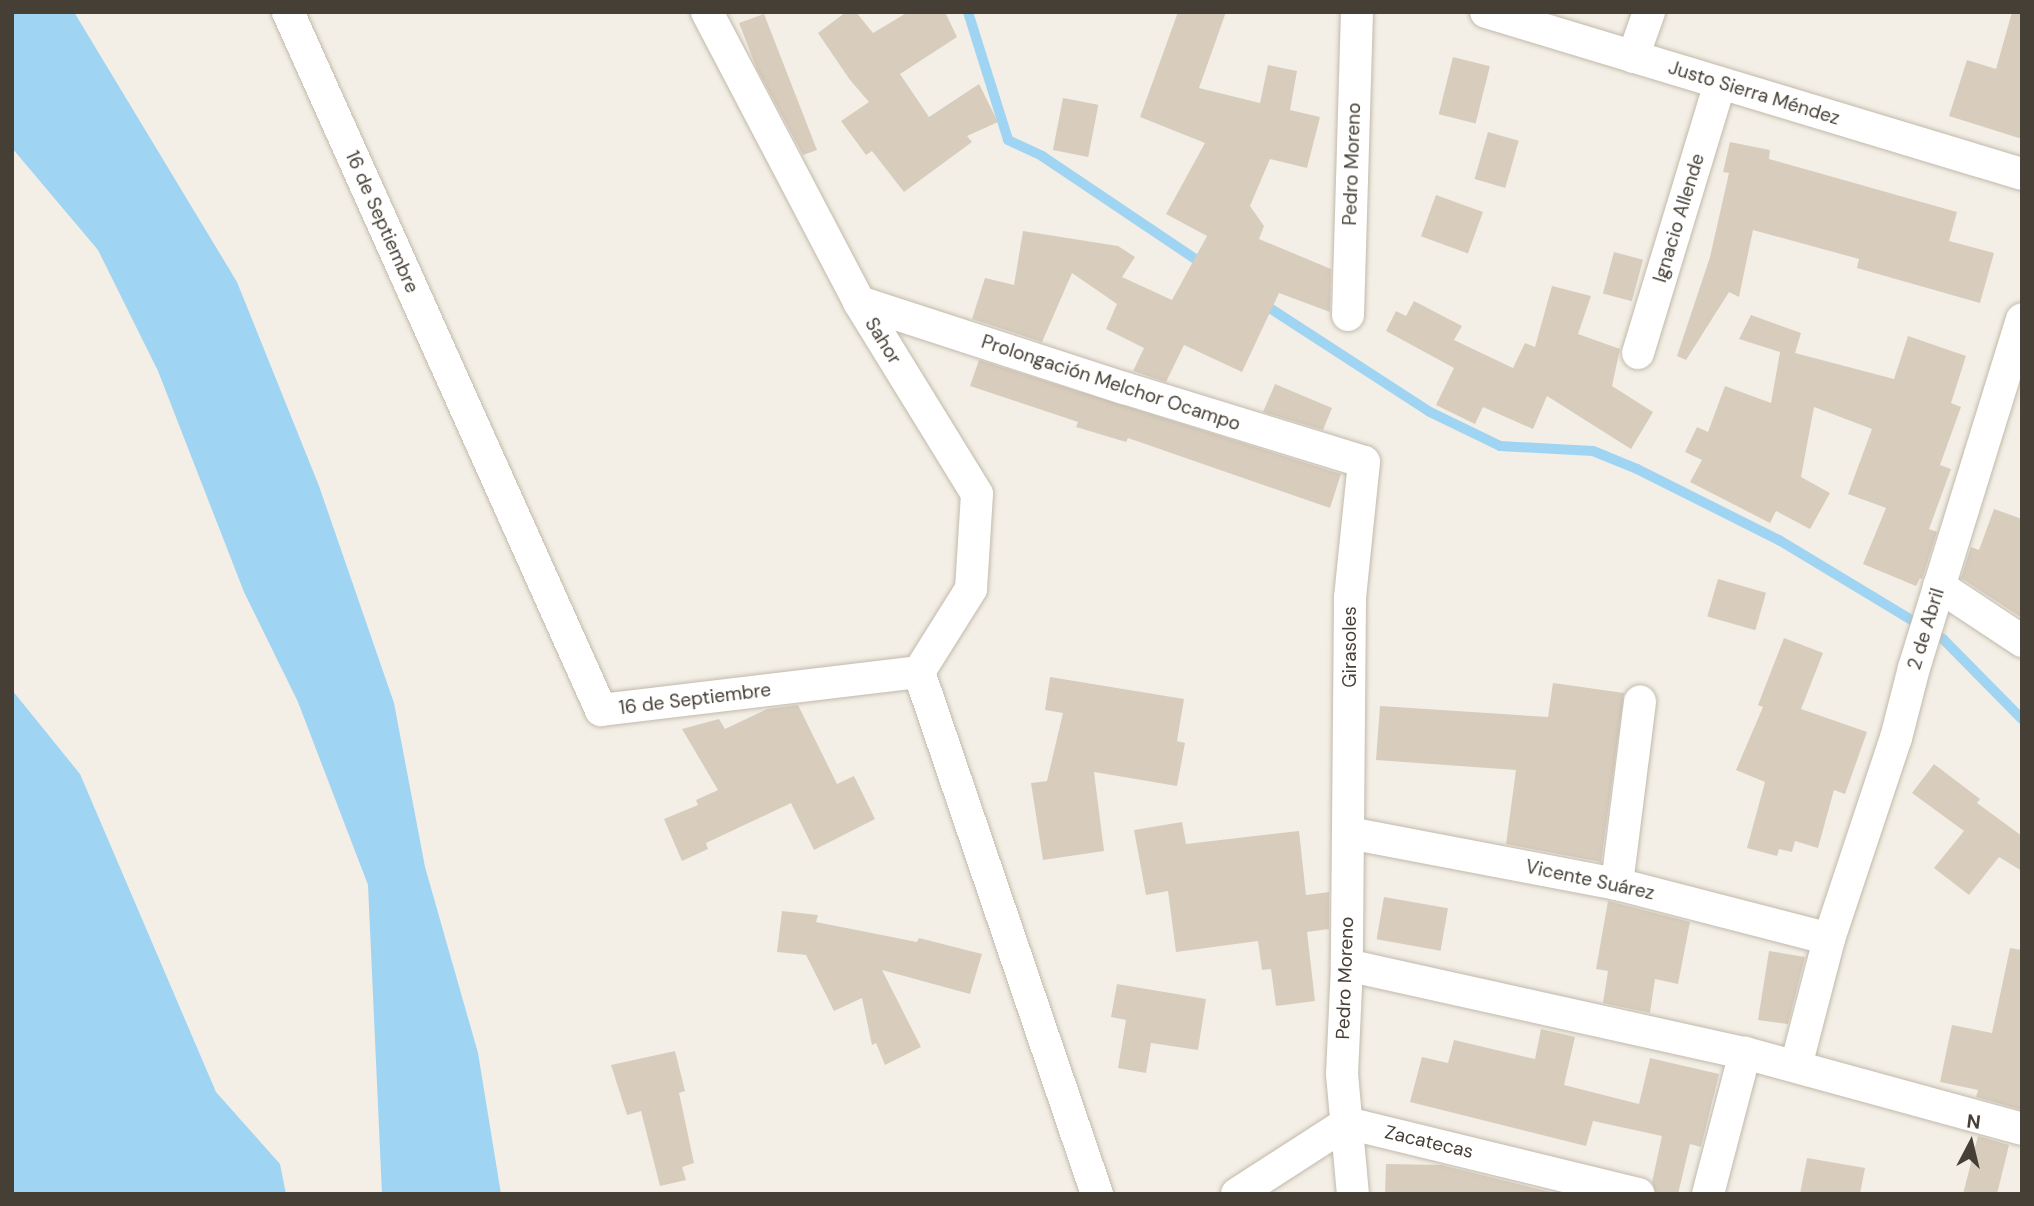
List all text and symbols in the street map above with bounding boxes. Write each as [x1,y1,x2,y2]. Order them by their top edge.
street label: Justo Sierra Méndez [1666,56,1842,130]
street label: Pedro Moreno [1338,102,1366,226]
street label: 16 de Septiembre [340,147,424,297]
street label: Ignacio Allende [1649,151,1709,285]
street label: Sahor [860,314,906,368]
street label: Prolongación Melchor Ocampo [979,330,1243,436]
street label: 2 de Abril [1903,585,1949,673]
street label: Girasoles [1339,606,1361,688]
street label: 16 de Septiembre [618,678,772,720]
street label: Vicente Suárez [1523,855,1657,905]
street label: Pedro Moreno [1331,916,1359,1040]
north arrow [1936,1108,2006,1178]
text: N [1965,1108,1982,1135]
street label: Zacatecas [1382,1121,1476,1163]

